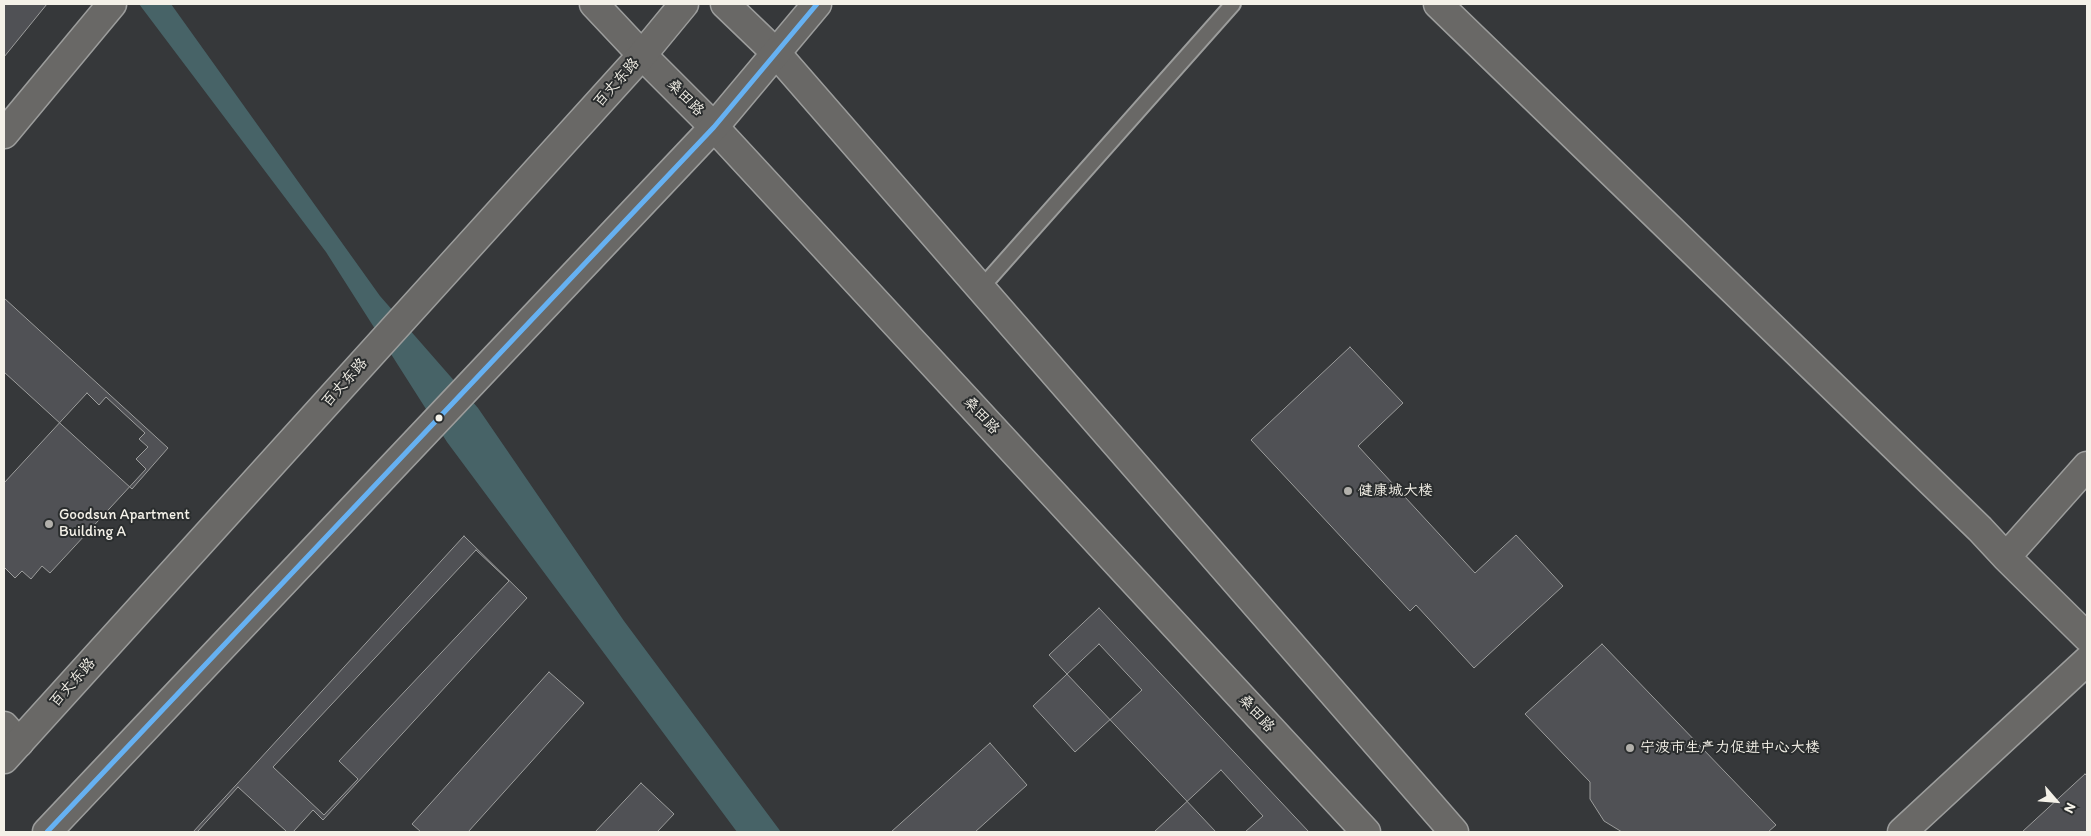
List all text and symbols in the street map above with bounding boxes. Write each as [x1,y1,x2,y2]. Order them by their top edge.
street label: 百丈东路 [590,55,644,111]
street label: 桑田路 [663,76,707,120]
street label: 百丈东路 [318,355,372,411]
street label: 桑田路 [959,393,1003,439]
unlabelled marker [434,413,444,423]
place label: 健康城大楼 [1358,482,1433,500]
marker: 健康城大楼 [1342,485,1354,497]
place label: Goodsun Apartment Building A [59,506,190,541]
marker: Goodsun Apartment Building A [43,518,55,530]
street label: 百丈东路 [46,655,100,711]
street label: 桑田路 [1234,691,1278,737]
place label: 宁波市生产力促进中心大楼 [1640,739,1820,757]
marker: 宁波市生产力促进中心大楼 [1624,742,1636,754]
north arrow [2031,776,2081,826]
text: N [2060,800,2080,816]

